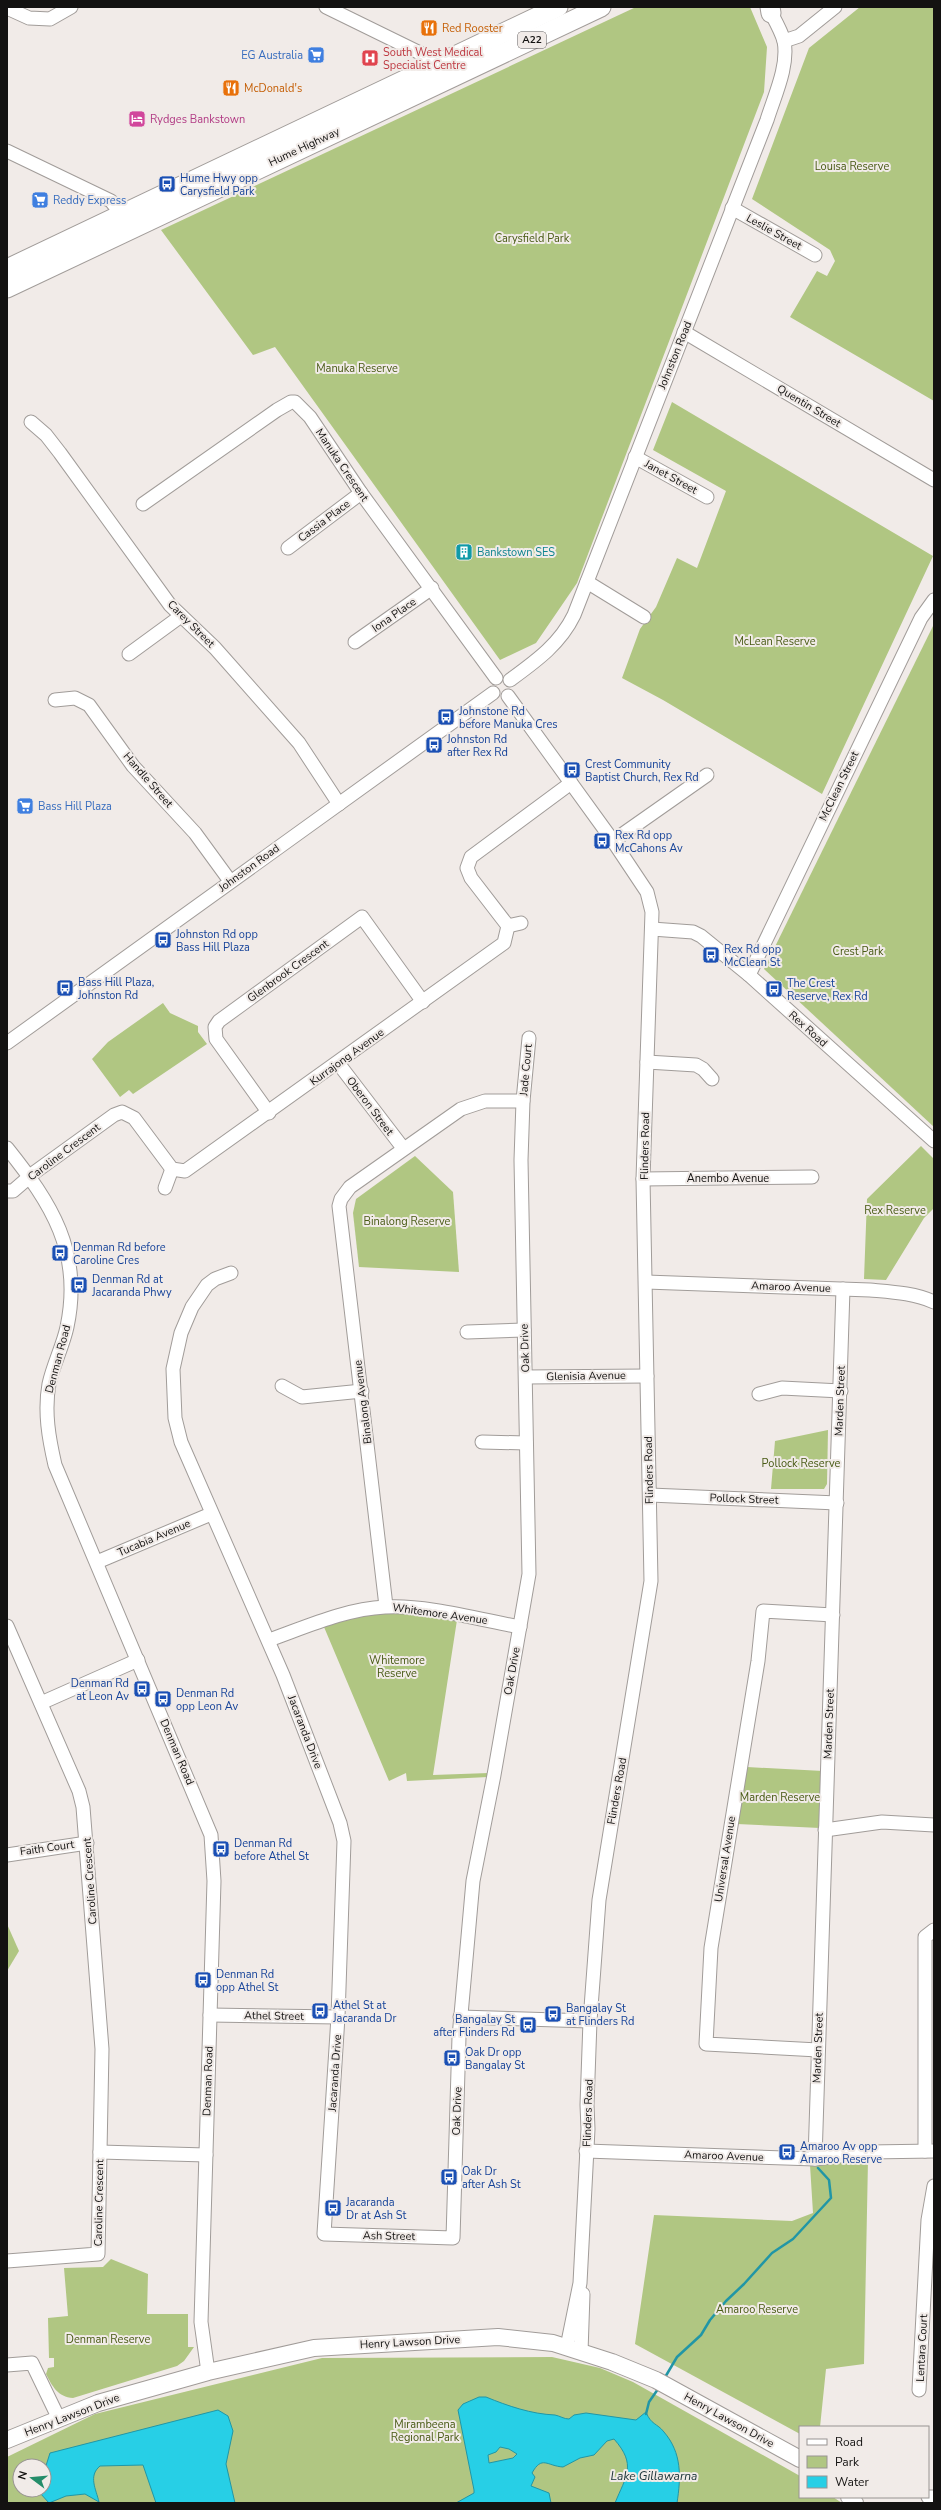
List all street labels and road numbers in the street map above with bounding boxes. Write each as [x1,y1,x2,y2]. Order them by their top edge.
road number: A22 [518,32,546,48]
street label: Hume Highway [266,124,342,170]
street label: Leslie Street [743,211,805,254]
street label: Johnston Road [654,319,695,392]
street label: Quentin Street [774,381,844,431]
street label: Manuka Crescent [312,426,372,505]
street label: Janet Street [641,456,700,498]
street label: Cassia Place [295,496,353,546]
street label: Iona Place [369,594,419,636]
street label: Carey Street [164,597,218,651]
street label: McClean Street [816,748,862,823]
street label: Handle Street [120,749,176,811]
street label: Johnston Road [215,841,283,896]
street label: Glenbrook Crescent [244,936,332,1006]
street label: Rex Road [785,1008,831,1050]
street label: Kurrajong Avenue [307,1025,387,1089]
street label: Jade Court [516,1043,536,1097]
street label: Oberon Street [343,1074,397,1138]
street label: Flinders Road [637,1112,653,1180]
street label: Caroline Crescent [25,1120,103,1184]
street label: Anembo Avenue [687,1171,769,1186]
street label: Amaroo Avenue [751,1278,831,1296]
street label: Denman Road [42,1323,74,1395]
street label: Oak Drive [517,1323,533,1373]
street label: Binalong Avenue [350,1359,376,1445]
street label: Marden Street [831,1365,849,1436]
street label: Glenisia Avenue [546,1368,626,1384]
street label: Flinders Road [641,1436,657,1504]
street label: Pollock Street [709,1490,779,1508]
street label: Tucabia Avenue [115,1516,193,1560]
street label: Whitemore Avenue [391,1600,489,1628]
street label: Oak Drive [500,1646,524,1696]
street label: Marden Street [820,1688,838,1759]
street label: Jacaranda Drive [284,1692,326,1771]
street label: Denman Road [156,1717,198,1787]
street label: Flinders Road [604,1756,630,1826]
street label: Universal Avenue [711,1815,739,1903]
street label: Faith Court [19,1837,75,1859]
street label: Caroline Crescent [79,1837,101,1925]
street label: Athel Street [244,2008,304,2024]
street label: Marden Street [809,2012,827,2083]
street label: Jacaranda Drive [325,2034,345,2113]
street label: Denman Road [199,2046,217,2116]
street label: Flinders Road [579,2079,597,2147]
street label: Oak Drive [449,2086,465,2136]
street label: Amaroo Avenue [684,2147,764,2165]
street label: Caroline Crescent [91,2159,107,2247]
street label: Ash Street [363,2228,415,2244]
street label: Lentara Court [913,2314,931,2382]
street label: Henry Lawson Drive [359,2332,461,2352]
street label: Henry Lawson Drive [681,2389,777,2451]
street label: Henry Lawson Drive [22,2390,122,2440]

